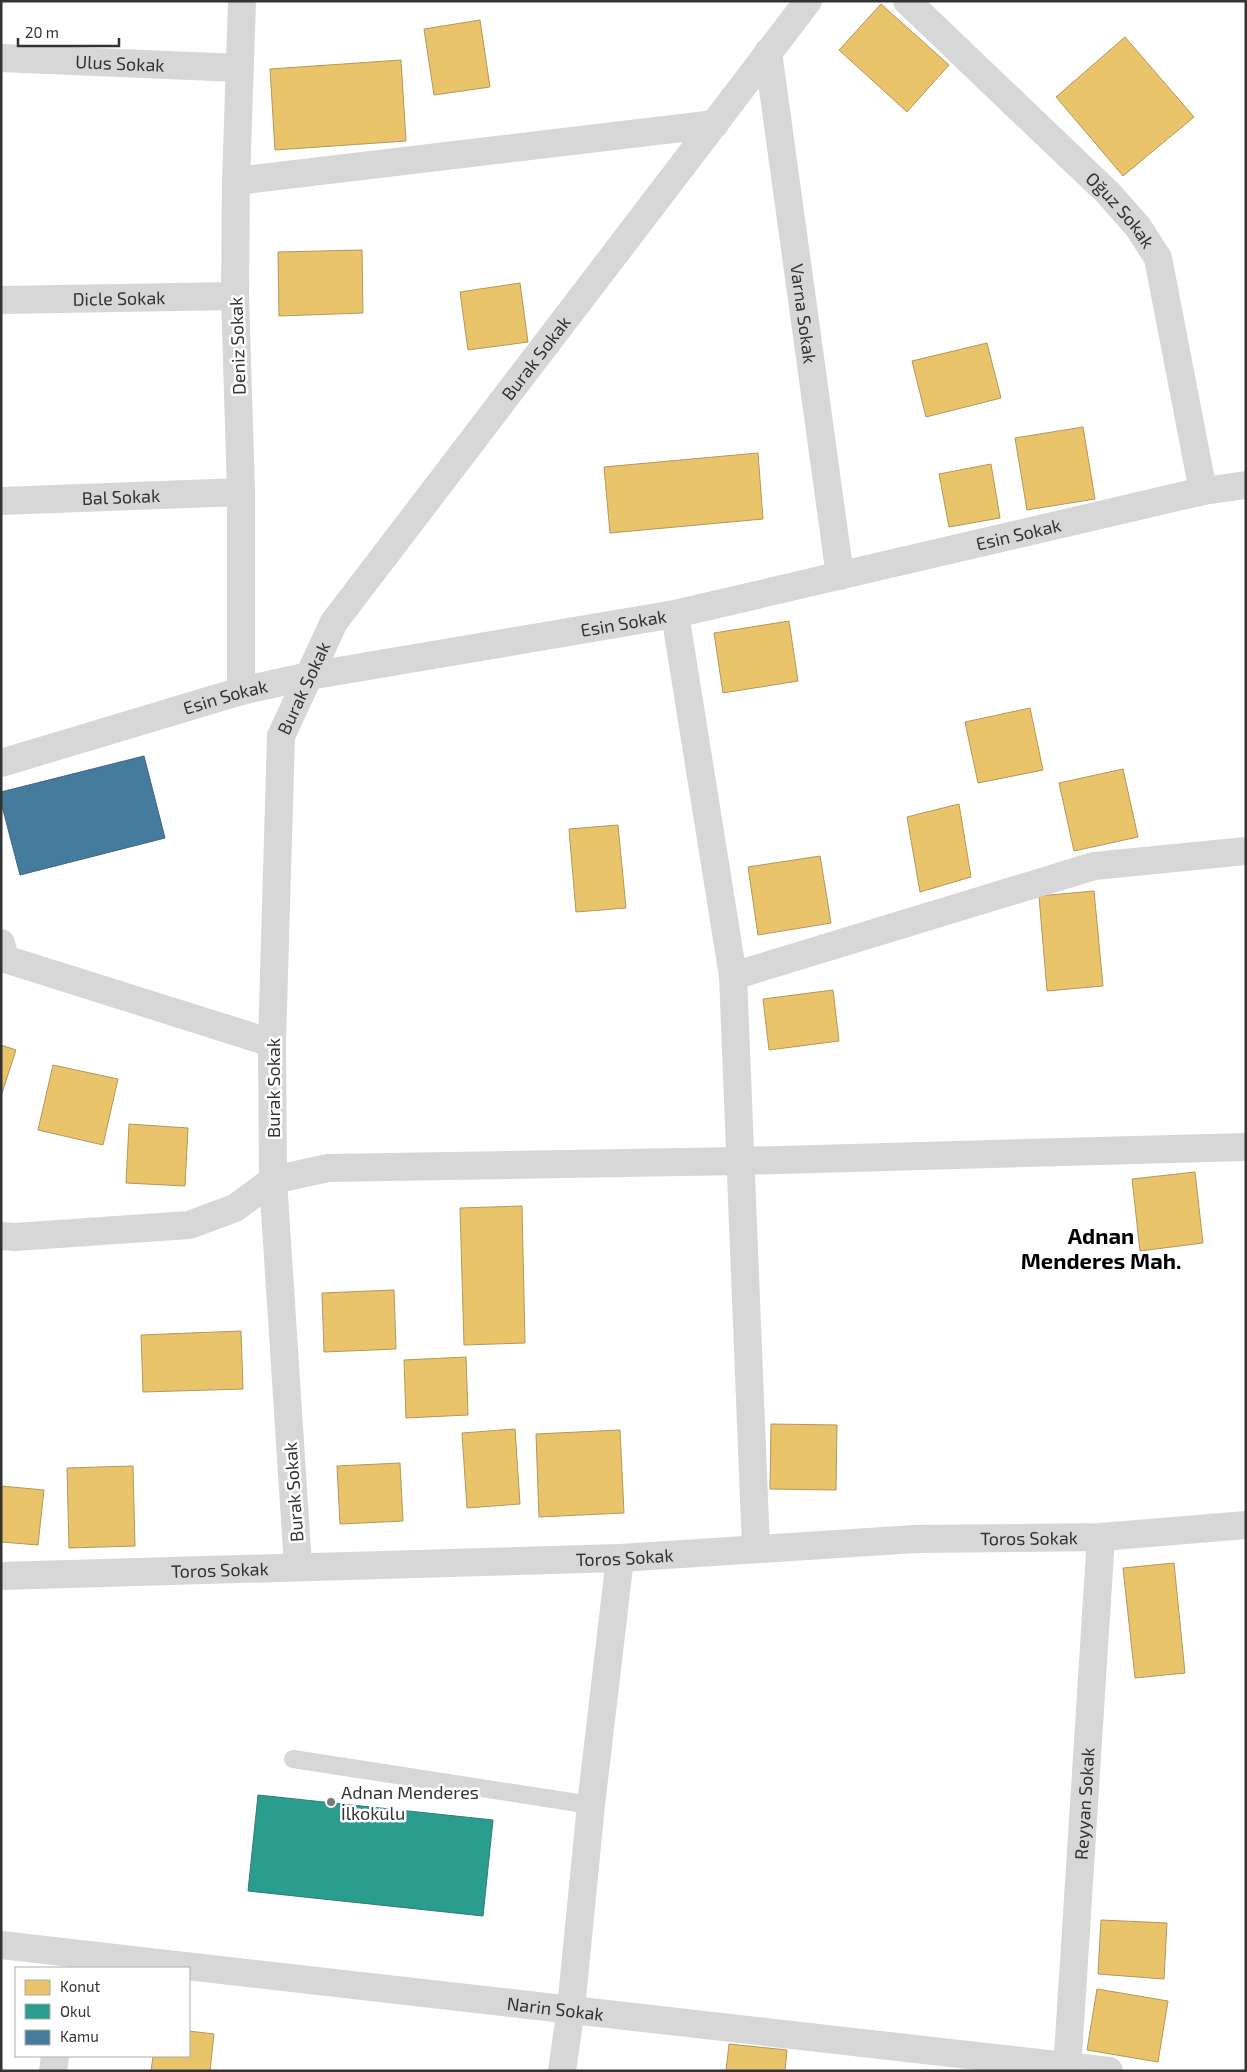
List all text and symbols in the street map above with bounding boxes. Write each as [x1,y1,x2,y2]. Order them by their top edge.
scale bar [18,15,119,47]
text: 20 m [25,23,59,41]
street label: Ulus Sokak [75,50,165,76]
street label: Oğuz Sokak [1082,167,1160,252]
street label: Varna Sokak [786,262,822,365]
street label: Dicle Sokak [72,286,166,310]
street label: Deniz Sokak [224,297,250,395]
street label: Burak Sokak [497,311,575,404]
street label: Bal Sokak [81,484,161,509]
street label: Esin Sokak [974,513,1063,555]
street label: Esin Sokak [579,605,668,641]
street label: Burak Sokak [272,638,334,738]
street label: Esin Sokak [180,674,270,719]
street label: Burak Sokak [262,1038,284,1138]
district label: Adnan Menderes Mah. [1021,1222,1181,1273]
street label: Burak Sokak [279,1441,307,1543]
street label: Toros Sokak [980,1526,1078,1549]
street label: Toros Sokak [576,1544,674,1570]
street label: Toros Sokak [171,1557,269,1582]
street label: Reyyan Sokak [1069,1747,1099,1860]
place label: Adnan Menderes İlkokulu [341,1781,479,1824]
marker: Adnan Menderes İlkokulu [325,1796,337,1808]
legend [15,1967,190,2057]
text: Konut [60,1977,100,1995]
street label: Narin Sokak [506,1992,605,2025]
text: Okul [60,2002,91,2020]
text: Kamu [60,2027,99,2045]

